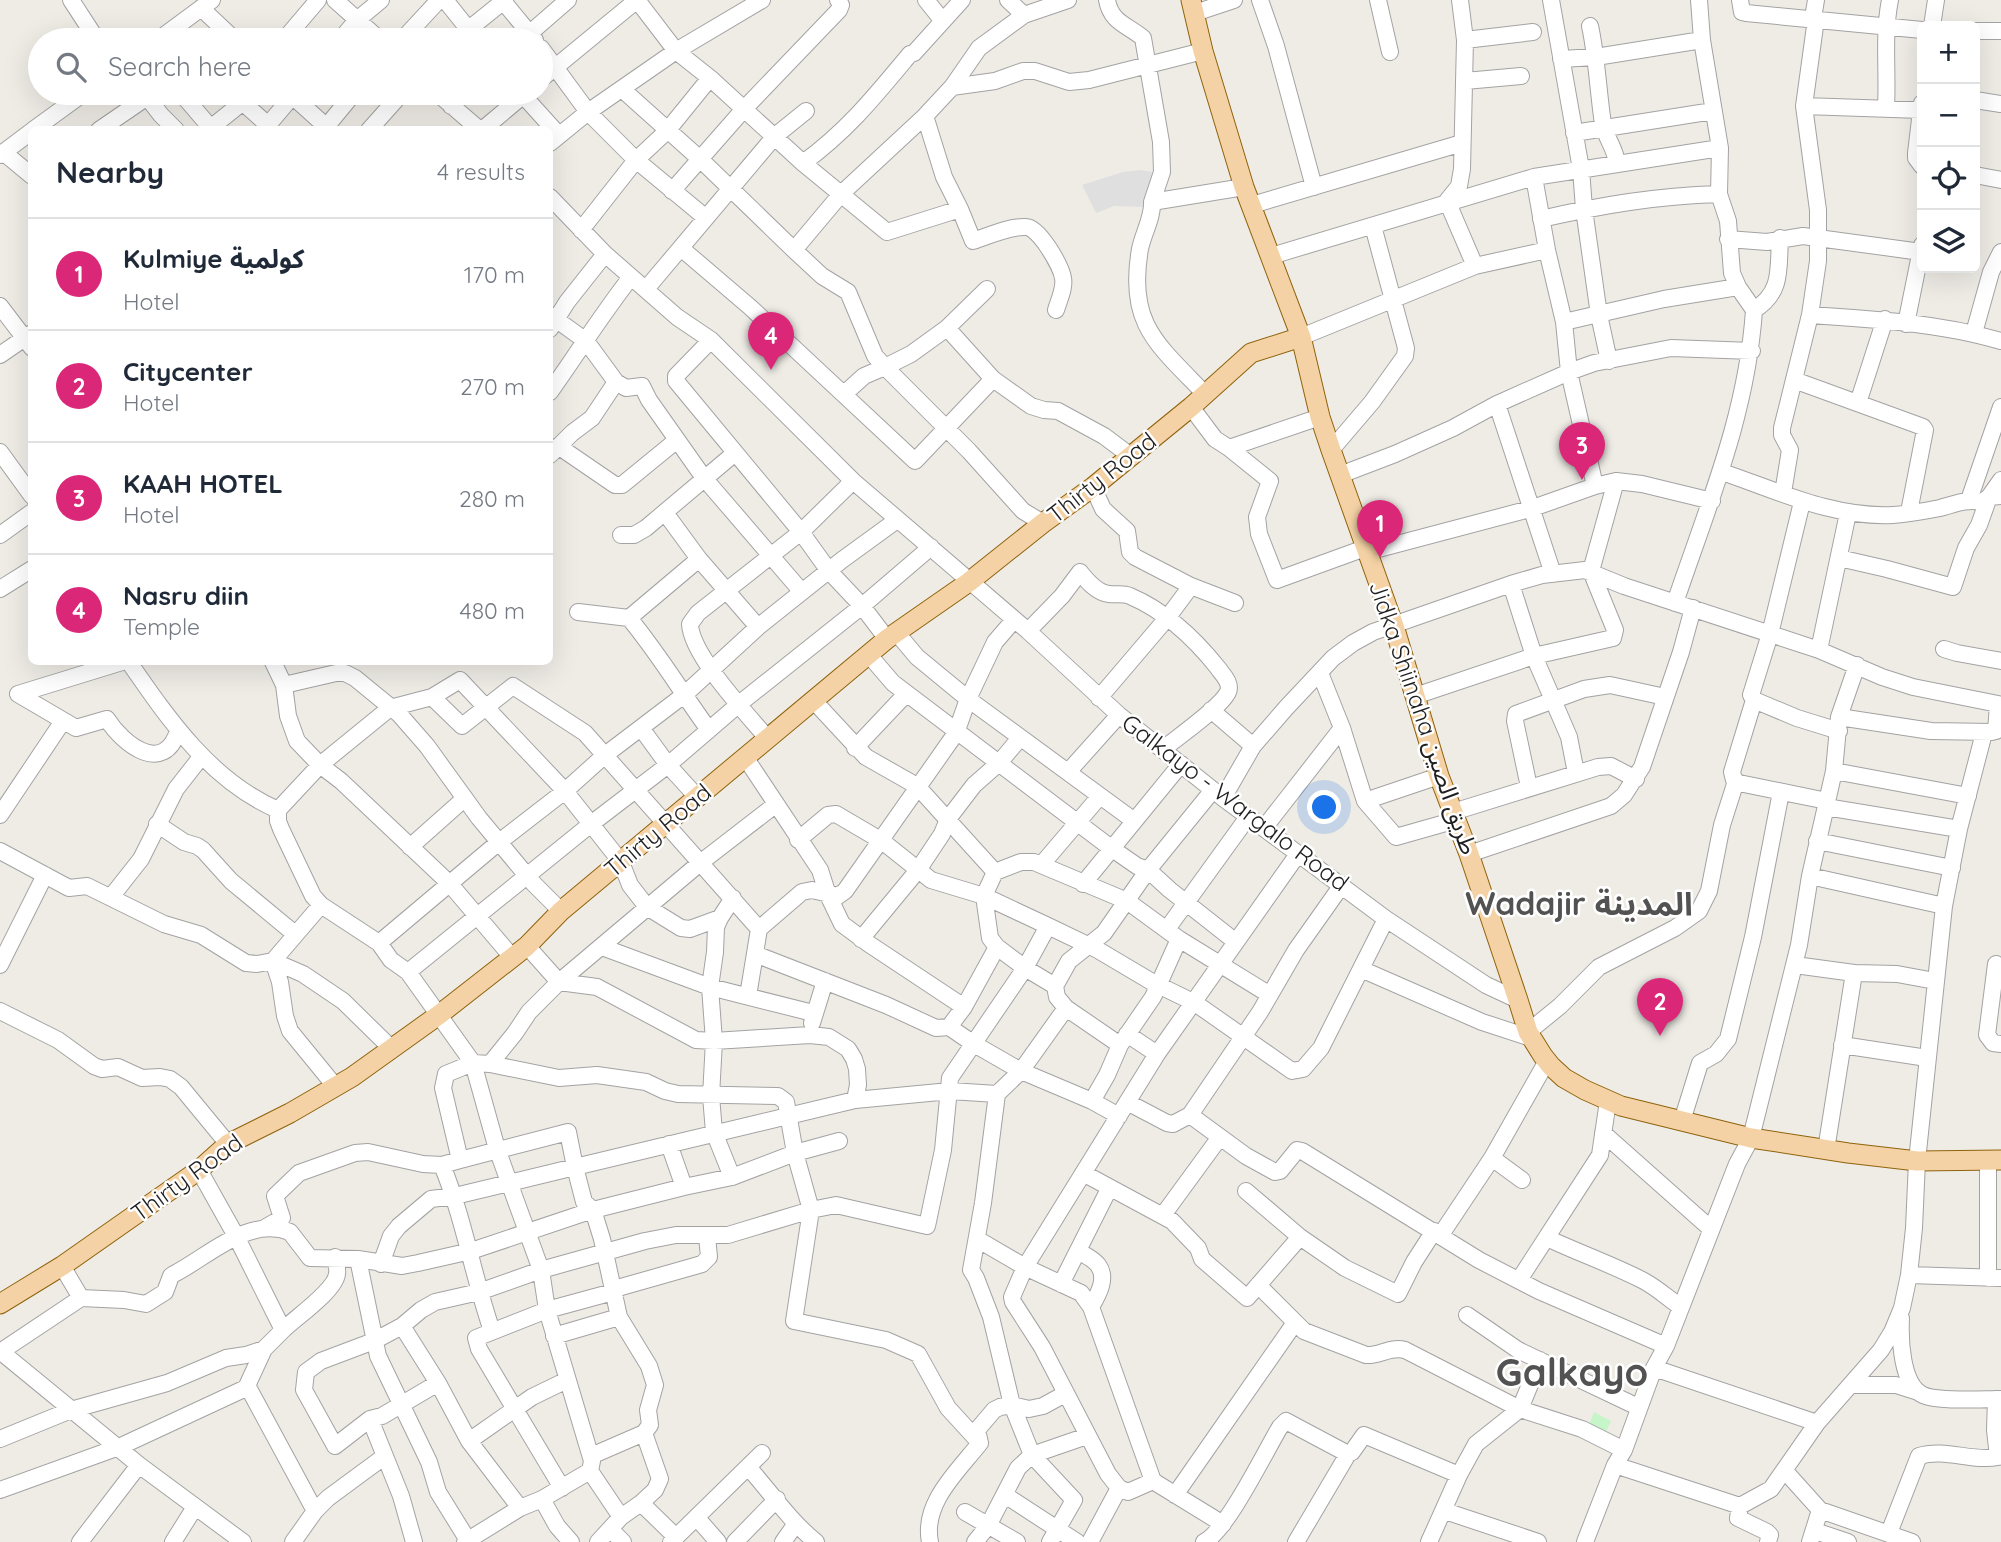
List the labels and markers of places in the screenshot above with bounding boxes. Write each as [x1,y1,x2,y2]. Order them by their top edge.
pin: 4 [748,312,794,370]
pin: 3 [1559,422,1605,480]
pin: 1 [1357,500,1403,558]
pin: 2 [1637,978,1683,1036]

